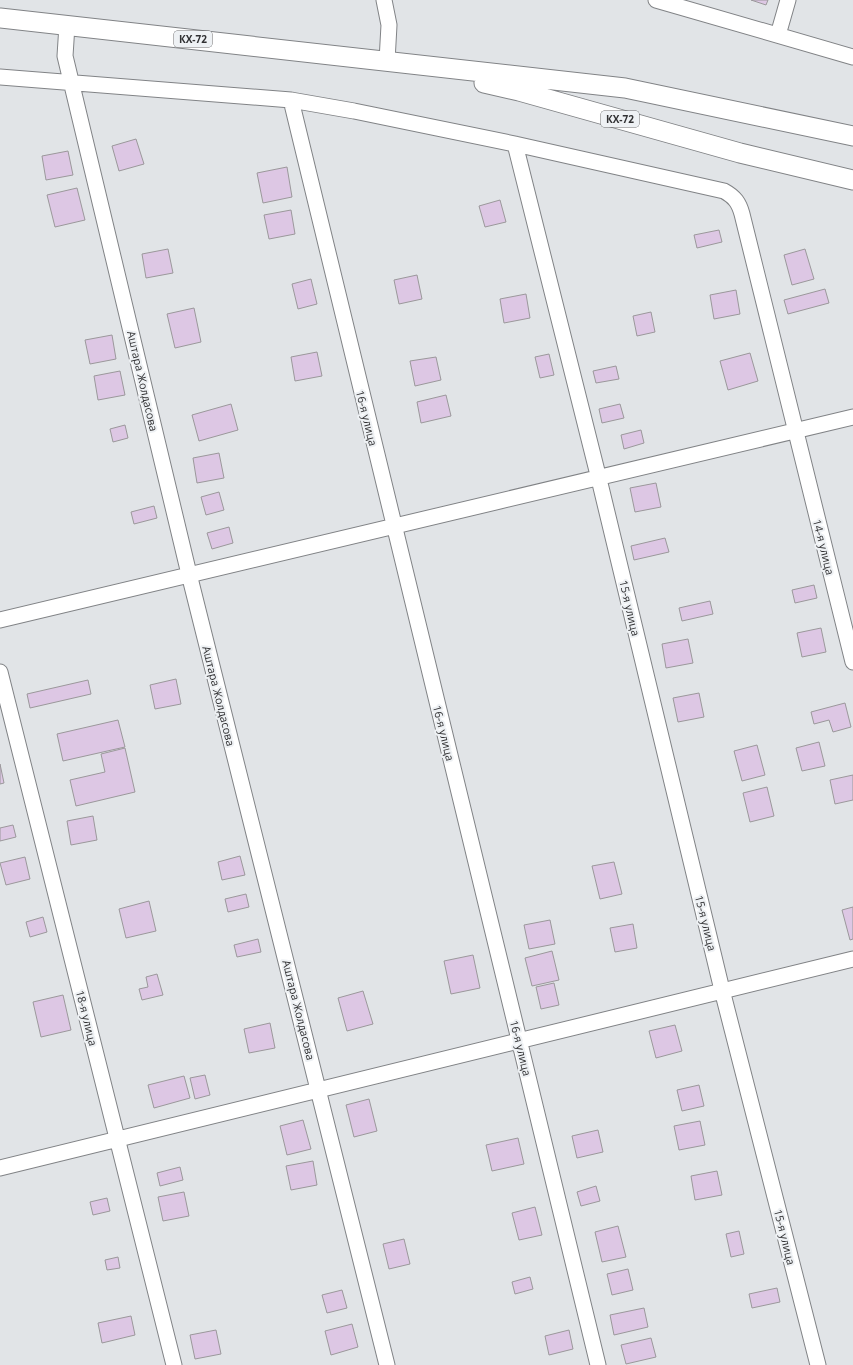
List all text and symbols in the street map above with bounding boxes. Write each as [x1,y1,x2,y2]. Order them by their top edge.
road number: КХ-72 [174,31,212,47]
road number: КХ-72 [601,111,639,127]
street label: Аштара Жолдасова [124,329,162,433]
street label: 16-я улица [353,389,381,447]
street label: 14-я улица [810,518,838,576]
street label: 15-я улица [616,579,644,637]
street label: Аштара Жолдасова [199,644,239,748]
street label: 16-я улица [430,704,458,762]
street label: 15-я улица [692,894,720,952]
street label: Аштара Жолдасова [279,958,319,1062]
street label: 18-я улица [73,989,101,1047]
street label: 16-я улица [507,1019,535,1077]
street label: 15-я улица [771,1208,799,1266]

